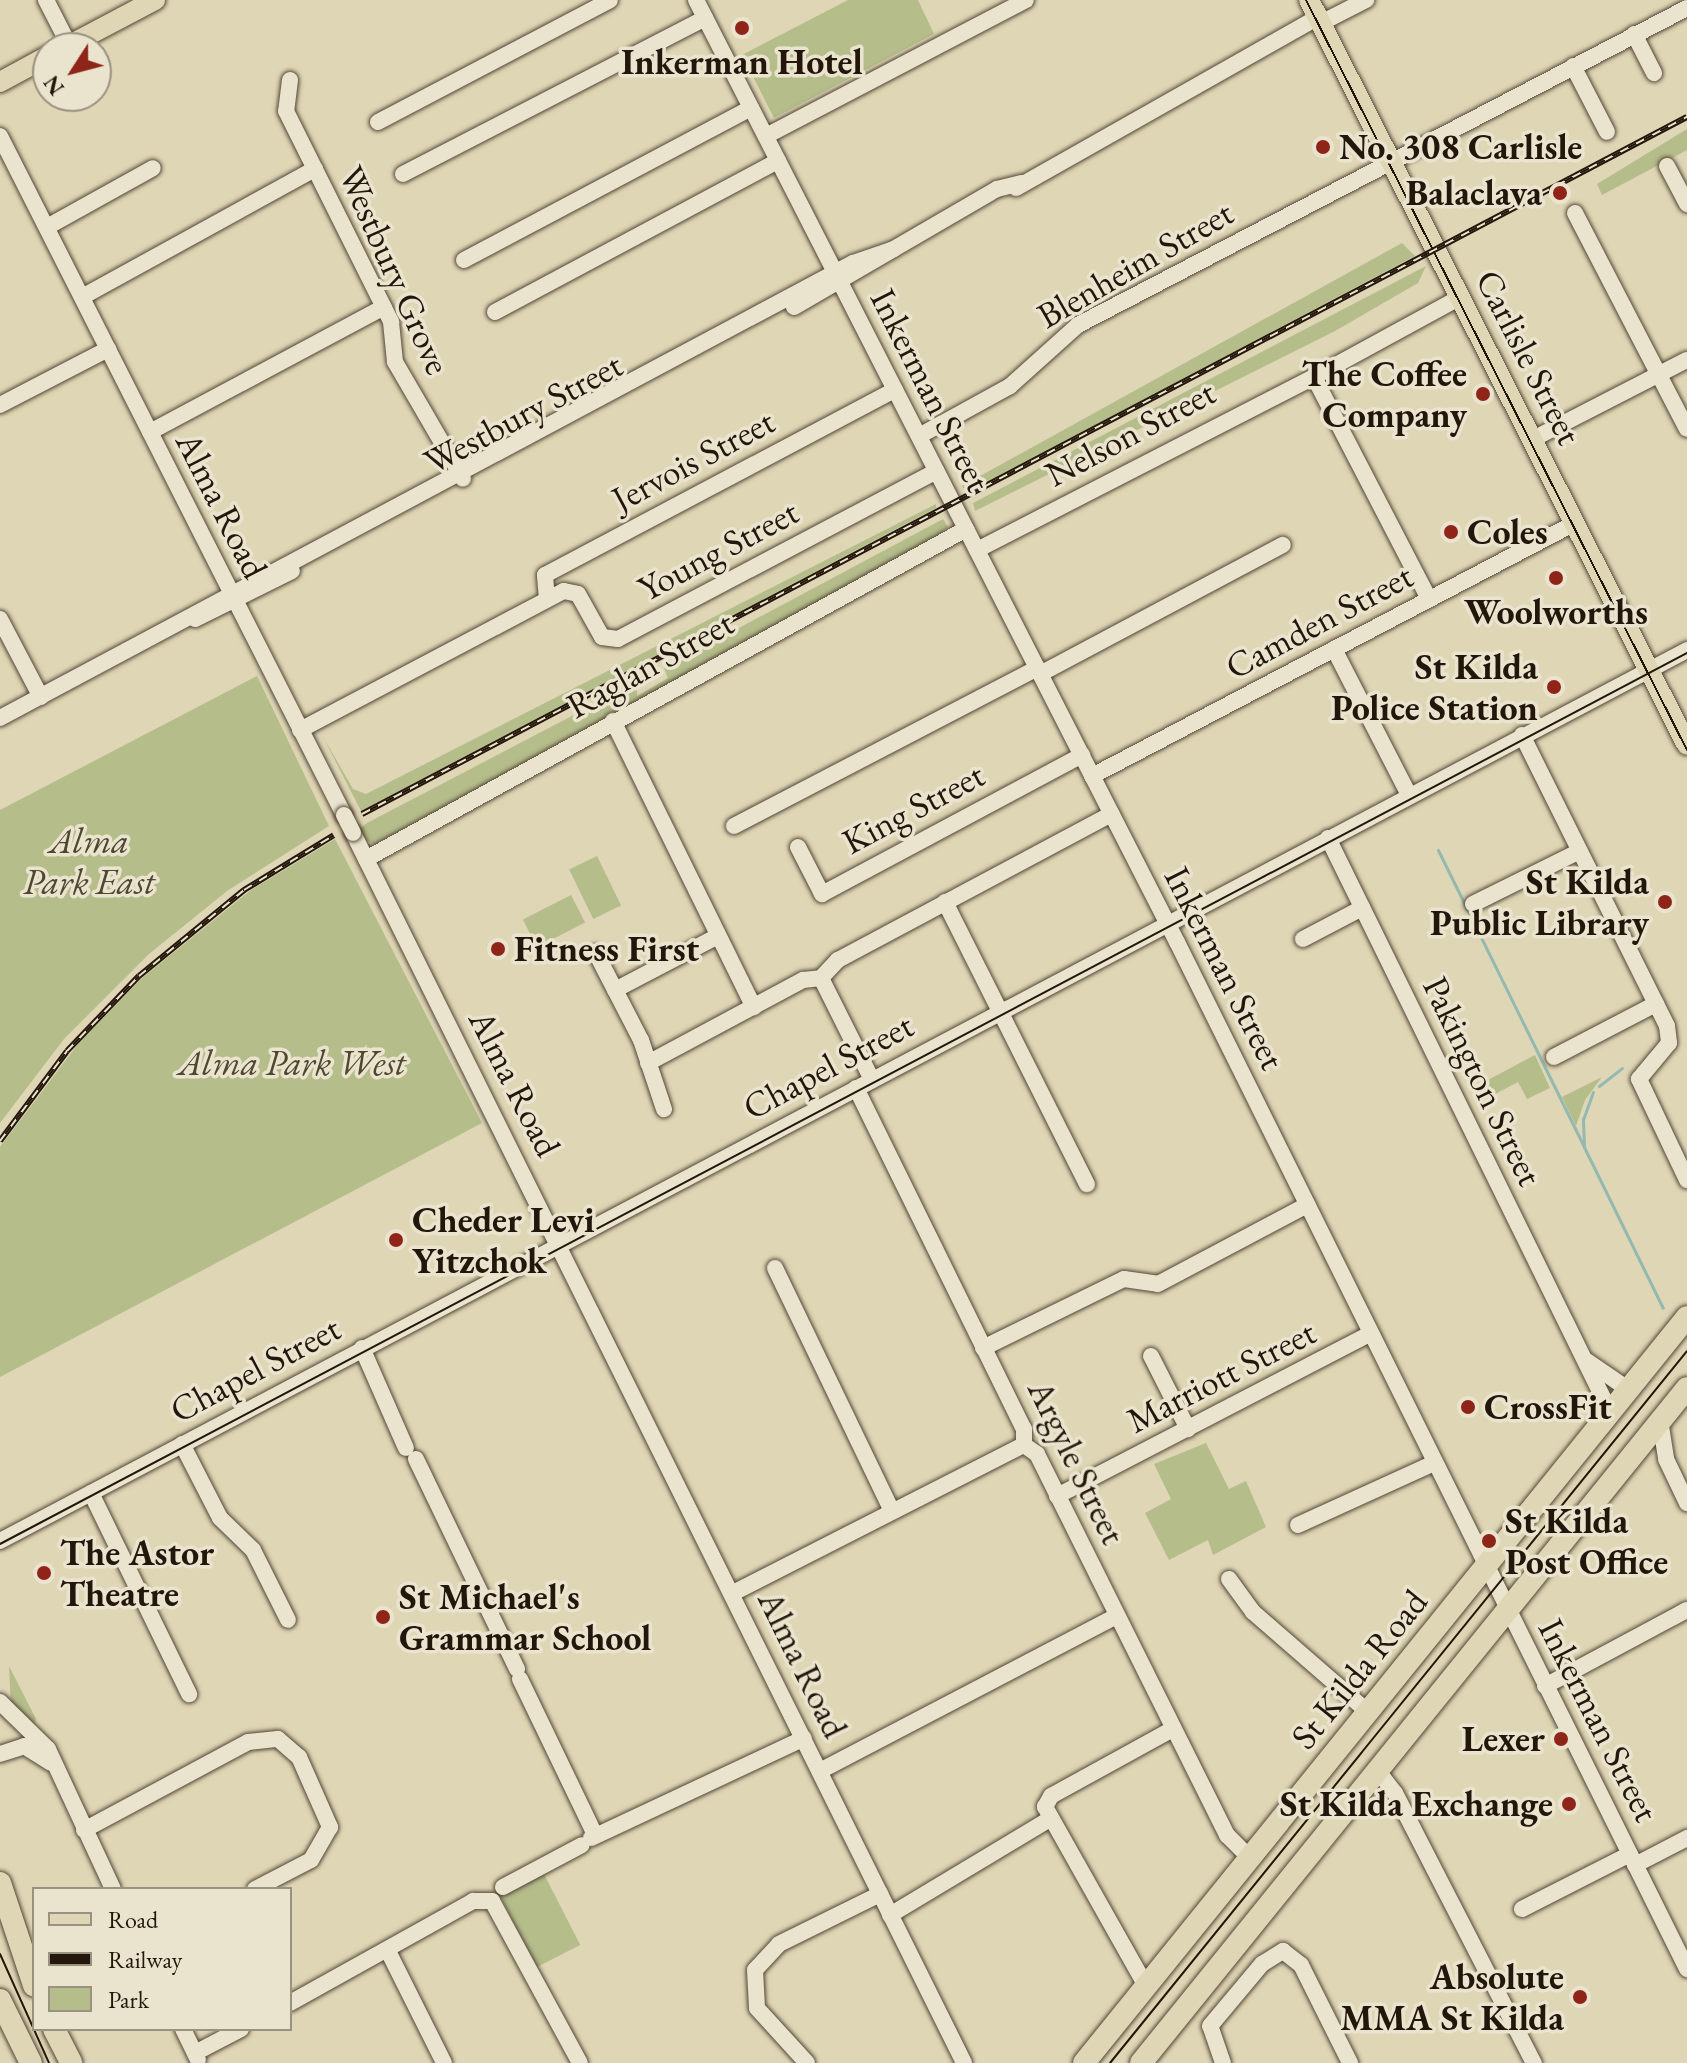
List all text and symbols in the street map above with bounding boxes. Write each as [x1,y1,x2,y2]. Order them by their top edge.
marker: Inkerman Hotel [733,19,751,37]
north arrow [32,32,112,112]
place label: Inkerman Hotel [621,40,863,84]
text: N [37,69,71,101]
place label: No. 308 Carlisle [1339,125,1582,169]
marker: No. 308 Carlisle [1314,138,1332,156]
street label: Westbury Grove [330,159,460,381]
place label: Balaclava [1406,171,1542,215]
marker: Balaclava [1549,182,1571,204]
street label: Blenheim Street [1030,191,1240,337]
street label: Carlisle Street [1467,263,1591,451]
street label: Inkerman Street [861,281,1001,499]
street label: Westbury Street [417,343,629,483]
place label: The Coffee Company [1302,351,1467,436]
street label: Nelson Street [1038,370,1222,496]
marker: The Coffee Company [1474,385,1492,403]
street label: Jervois Street [604,399,782,521]
street label: Alma Road [167,425,277,585]
street label: Young Street [631,490,805,610]
place label: Coles [1467,510,1548,554]
marker: Coles [1442,523,1460,541]
street label: Camden Street [1218,554,1420,688]
marker: Woolworths [1547,569,1565,587]
place label: Woolworths [1464,590,1648,634]
street label: Raglan Street [559,601,741,727]
place label: St Kilda Police Station [1331,644,1538,729]
marker: St Kilda Police Station [1545,678,1563,696]
street label: King Street [835,753,991,863]
park label: Alma Park East [23,818,155,903]
street label: Inkerman Street [1155,859,1295,1077]
place label: St Kilda Public Library [1430,859,1649,944]
marker: St Kilda Public Library [1656,893,1674,911]
place label: Fitness First [514,927,699,971]
marker: Fitness First [489,940,507,958]
street label: Pakington Street [1414,969,1552,1193]
street label: Alma Road [460,1003,570,1163]
street label: Chapel Street [736,1003,920,1129]
park label: Alma Park West [178,1041,406,1085]
place label: Cheder Levi Yitzchok [412,1197,595,1282]
marker: Cheder Levi Yitzchok [387,1231,405,1249]
street label: Chapel Street [163,1306,347,1432]
street label: Marriott Street [1120,1310,1322,1442]
street label: Argyle Street [1019,1373,1135,1551]
place label: CrossFit [1484,1385,1612,1429]
marker: CrossFit [1459,1398,1477,1416]
place label: St Kilda Post Office [1505,1498,1668,1583]
place label: The Astor Theatre [60,1530,214,1615]
marker: St Kilda Post Office [1480,1532,1498,1550]
marker: The Astor Theatre [35,1564,53,1582]
place label: St Michael's Grammar School [399,1574,651,1659]
street label: St Kilda Road [1282,1581,1436,1757]
street label: Alma Road [749,1583,857,1745]
marker: St Michael's Grammar School [374,1608,392,1626]
street label: Inkerman Street [1529,1611,1669,1829]
place label: Lexer [1462,1717,1545,1761]
marker: Lexer [1552,1730,1570,1748]
place label: St Kilda Exchange [1280,1782,1553,1826]
marker: St Kilda Exchange [1560,1795,1578,1813]
legend [32,1887,292,2031]
text: Road [108,1904,158,1935]
text: Railway [108,1944,182,1975]
place label: Absolute MMA St Kilda [1340,1954,1564,2039]
text: Park [108,1984,149,2015]
marker: Absolute MMA St Kilda [1571,1988,1589,2006]

